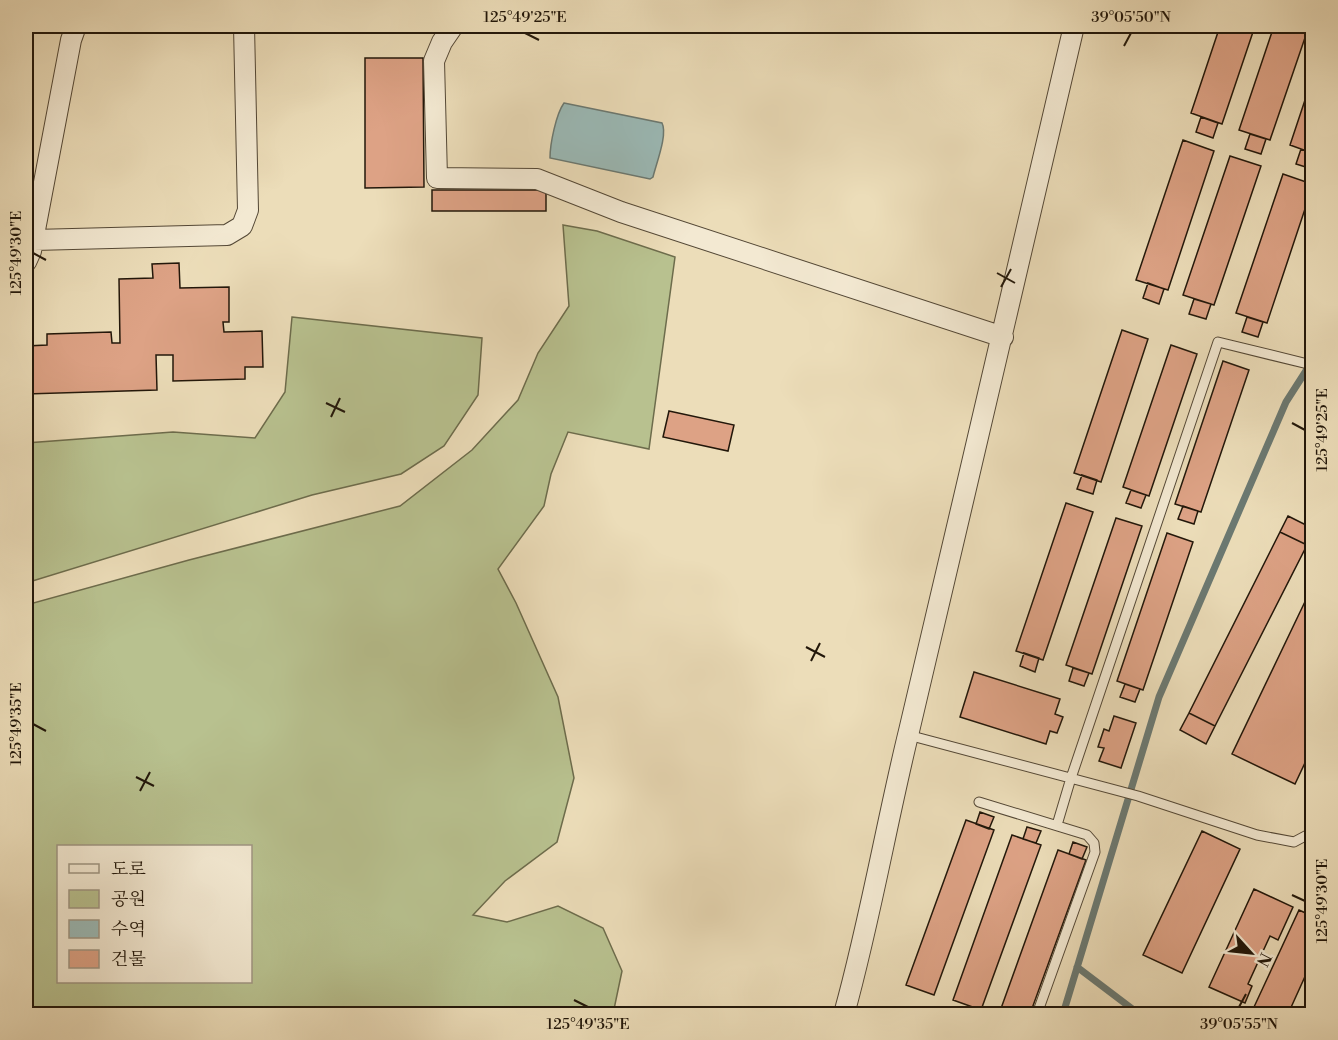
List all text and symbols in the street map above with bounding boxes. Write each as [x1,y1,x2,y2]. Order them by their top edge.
text: 125°49'25"E [483,8,567,27]
text: 39°05'50"N [1091,8,1171,27]
text: 125°49'30"E [7,211,26,295]
text: 125°49'25"E [1313,388,1332,472]
text: 125°49'35"E [7,682,26,766]
legend [57,845,252,983]
text: 도로 [111,858,146,881]
text: 125°49'30"E [1313,859,1332,943]
text: 공원 [111,888,146,911]
text: 수역 [111,918,146,941]
north arrow [1221,923,1281,983]
text: 건물 [111,948,146,971]
text: N [1252,949,1275,970]
text: 125°49'35"E [546,1015,630,1034]
text: 39°05'55"N [1200,1015,1278,1034]

